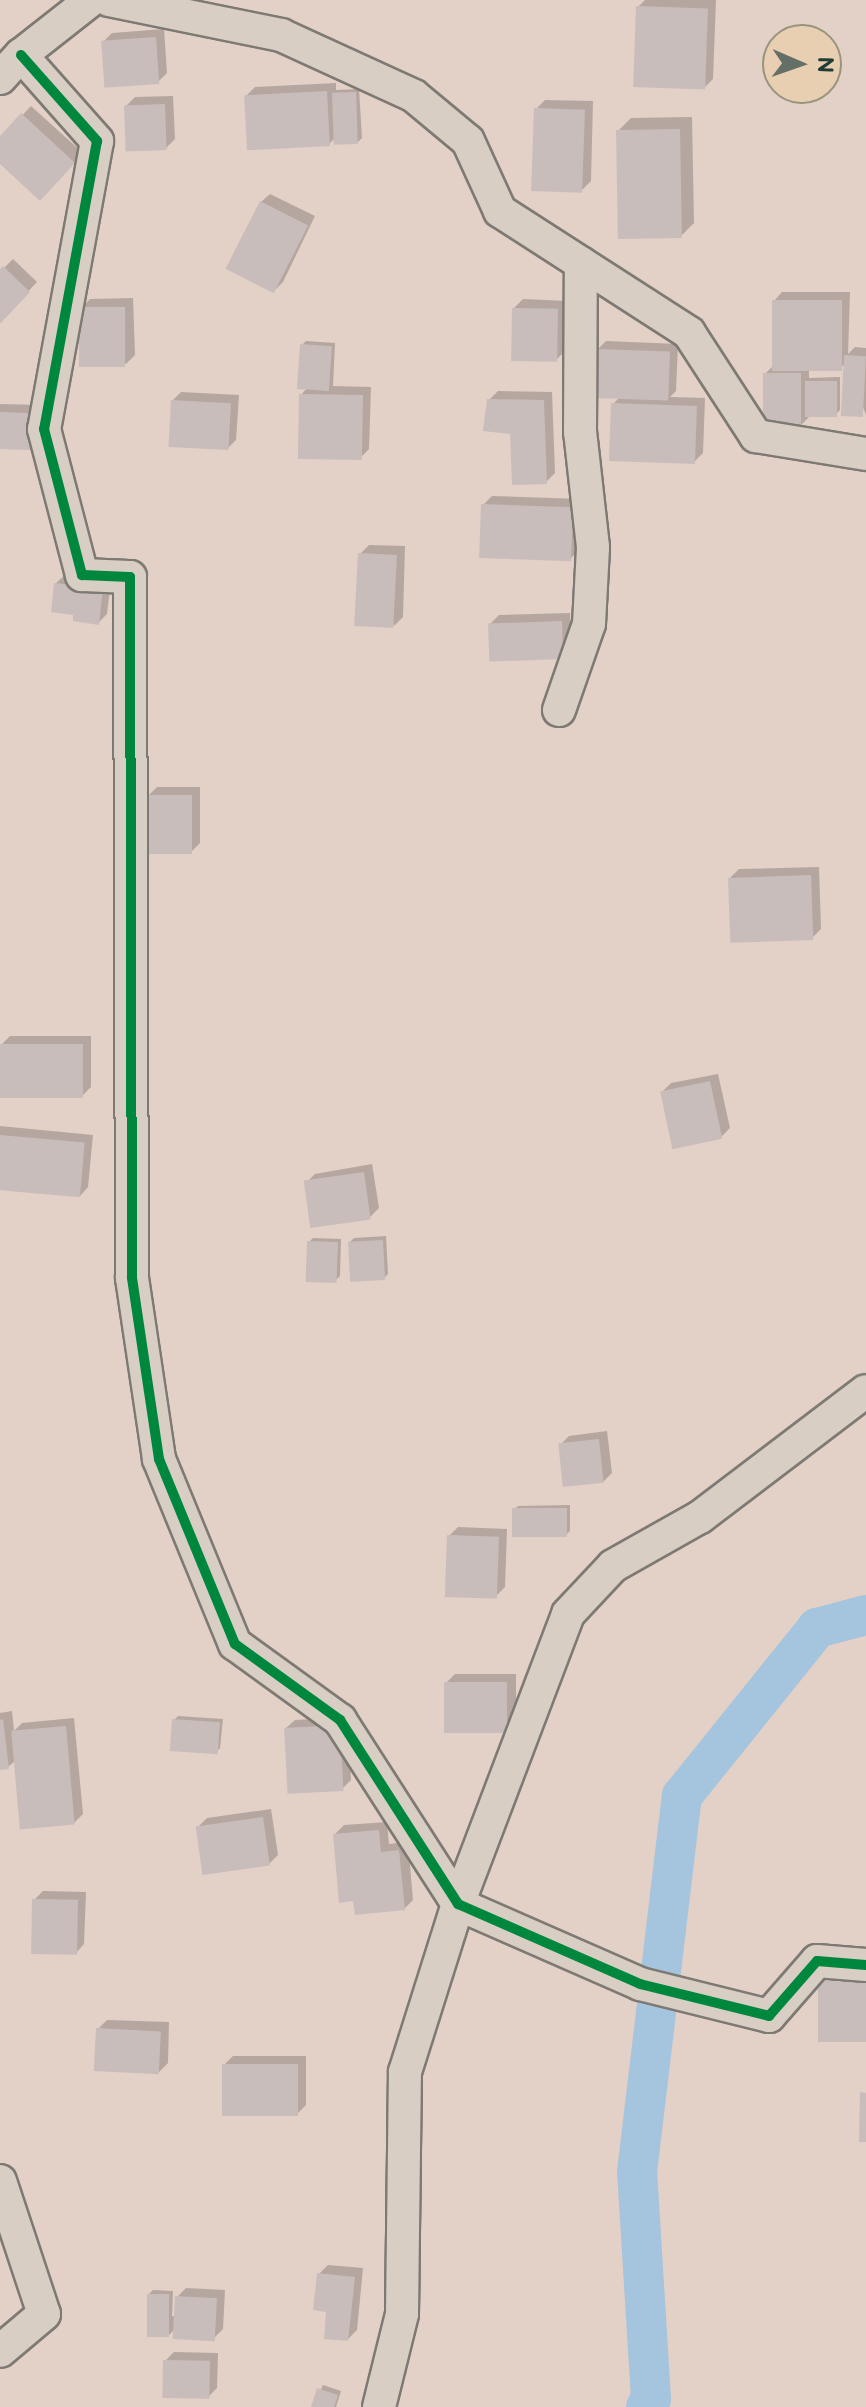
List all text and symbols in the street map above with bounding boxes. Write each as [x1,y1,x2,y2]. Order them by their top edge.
north arrow [762,24,842,104]
text: N [811,56,838,74]

